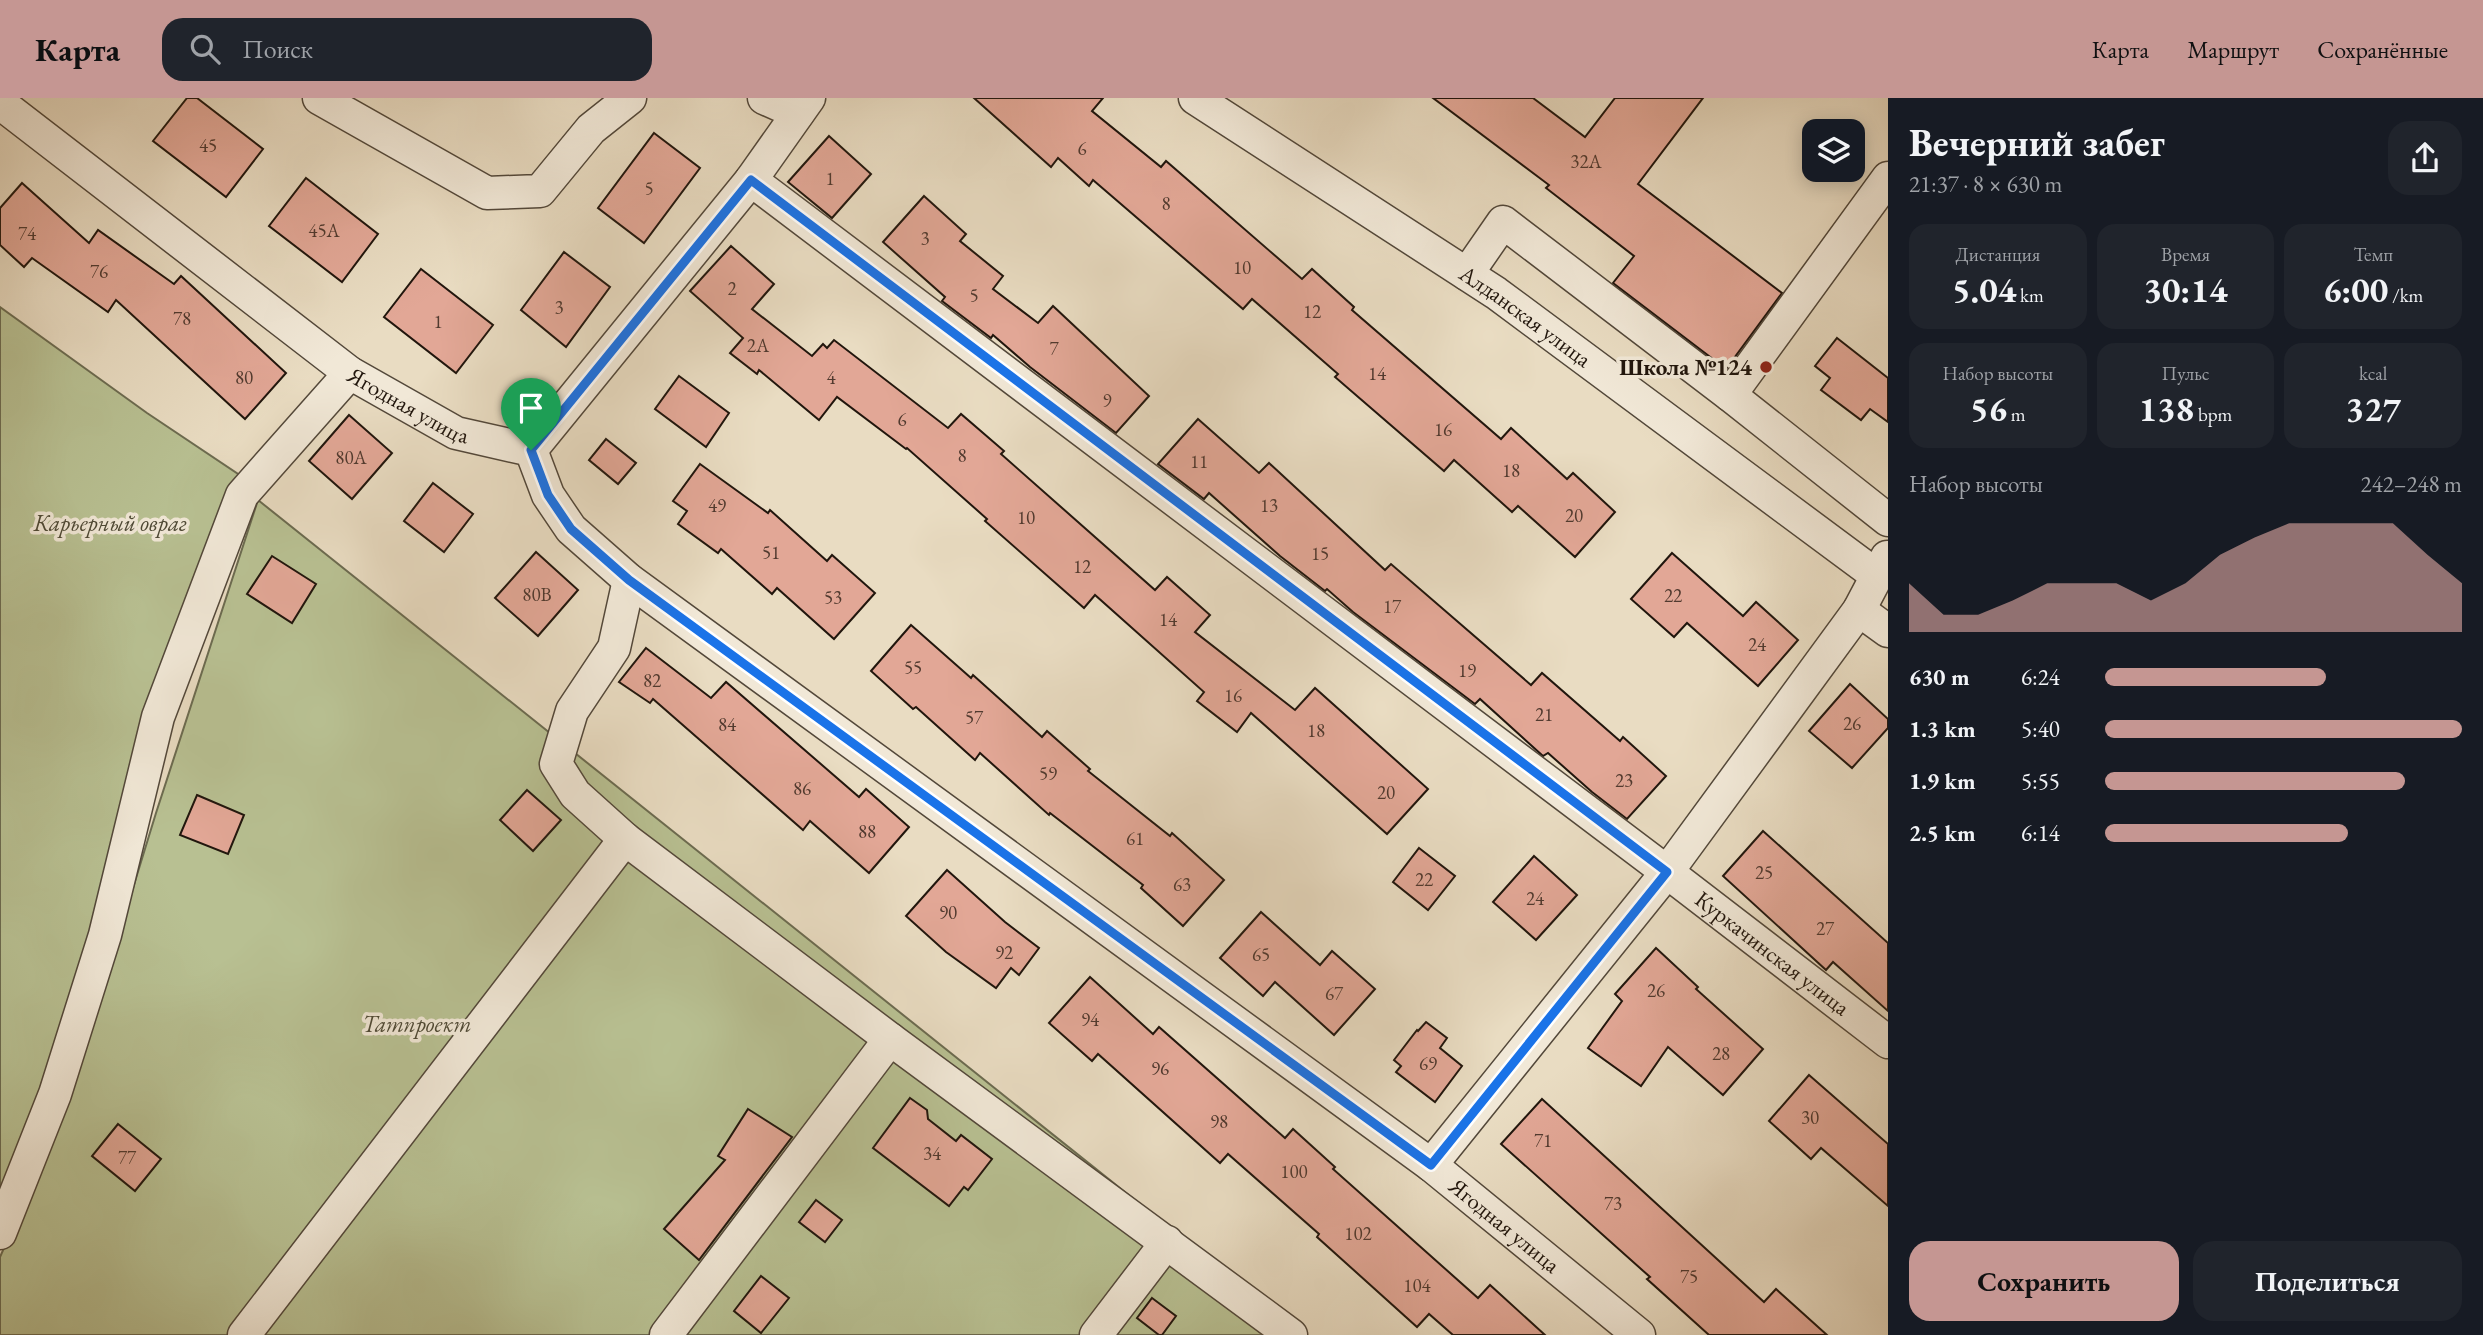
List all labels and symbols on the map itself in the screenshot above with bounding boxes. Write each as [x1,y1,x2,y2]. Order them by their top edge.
house number: 45 [199,133,217,158]
house number: 6 [1077,136,1087,161]
house number: 32А [1570,149,1603,174]
house number: 1 [825,166,835,191]
house number: 5 [644,176,654,201]
house number: 8 [1161,191,1171,216]
house number: 45А [308,218,341,243]
house number: 74 [18,221,37,246]
house number: 3 [920,226,930,251]
house number: 10 [1233,255,1251,280]
street label: Алданская улица [1453,258,1598,374]
house number: 76 [90,259,108,284]
house number: 2 [727,276,737,301]
house number: 5 [969,283,979,308]
house number: 3 [554,295,564,320]
house number: 12 [1303,299,1321,324]
house number: 78 [173,306,191,331]
house number: 1 [433,309,443,334]
house number: 2А [747,333,770,358]
house number: 7 [1049,336,1059,361]
place label: Школа №124 [1619,352,1753,382]
street label: Ягодная улица [341,359,472,451]
marker: Школа №124 [1758,359,1774,375]
house number: 14 [1368,361,1387,386]
house number: 80 [235,365,253,390]
house number: 4 [826,365,836,390]
pin [501,378,561,450]
house number: 9 [1102,388,1112,413]
house number: 6 [897,407,907,432]
house number: 16 [1434,417,1452,442]
house number: 8 [957,443,967,468]
house number: 80А [335,445,368,470]
house number: 11 [1190,449,1208,474]
house number: 18 [1502,458,1520,483]
house number: 49 [708,493,726,518]
house number: 13 [1260,493,1278,518]
house number: 20 [1565,503,1583,528]
house number: 10 [1017,505,1035,530]
park label: Карьерный овраг [32,508,187,538]
house number: 51 [762,540,780,565]
house number: 15 [1311,541,1329,566]
house number: 12 [1073,554,1091,579]
house number: 80В [522,582,552,607]
house number: 22 [1664,583,1682,608]
house number: 53 [824,585,842,610]
house number: 17 [1383,594,1402,619]
house number: 14 [1159,607,1178,632]
house number: 24 [1748,632,1767,657]
house number: 55 [904,655,922,680]
house number: 19 [1458,658,1476,683]
house number: 82 [643,668,661,693]
house number: 16 [1224,683,1242,708]
house number: 21 [1535,702,1553,727]
house number: 57 [965,705,984,730]
house number: 26 [1843,711,1861,736]
house number: 84 [718,712,737,737]
house number: 18 [1307,718,1325,743]
house number: 59 [1039,761,1057,786]
house number: 23 [1615,768,1633,793]
house number: 86 [793,776,811,801]
house number: 20 [1377,780,1395,805]
house number: 88 [858,819,876,844]
house number: 61 [1126,826,1144,851]
house number: 25 [1755,860,1773,885]
house number: 22 [1415,867,1433,892]
house number: 63 [1173,872,1191,897]
street label: Куркачинская улица [1689,884,1857,1023]
house number: 24 [1526,886,1545,911]
house number: 90 [939,900,957,925]
house number: 27 [1816,916,1835,941]
house number: 92 [995,940,1013,965]
house number: 65 [1252,942,1270,967]
house number: 26 [1647,978,1665,1003]
house number: 67 [1325,981,1344,1006]
house number: 94 [1081,1007,1100,1032]
park label: Татпроект [363,1009,471,1039]
house number: 28 [1712,1041,1730,1066]
house number: 69 [1419,1051,1437,1076]
house number: 96 [1151,1056,1169,1081]
house number: 30 [1801,1105,1819,1130]
house number: 98 [1210,1109,1228,1134]
house number: 71 [1534,1128,1552,1153]
house number: 34 [923,1141,942,1166]
house number: 77 [118,1145,137,1170]
house number: 100 [1280,1159,1308,1184]
street label: Ягодная улица [1442,1170,1567,1280]
house number: 73 [1604,1191,1622,1216]
house number: 102 [1344,1221,1372,1246]
house number: 75 [1680,1264,1698,1289]
house number: 104 [1403,1273,1432,1298]

